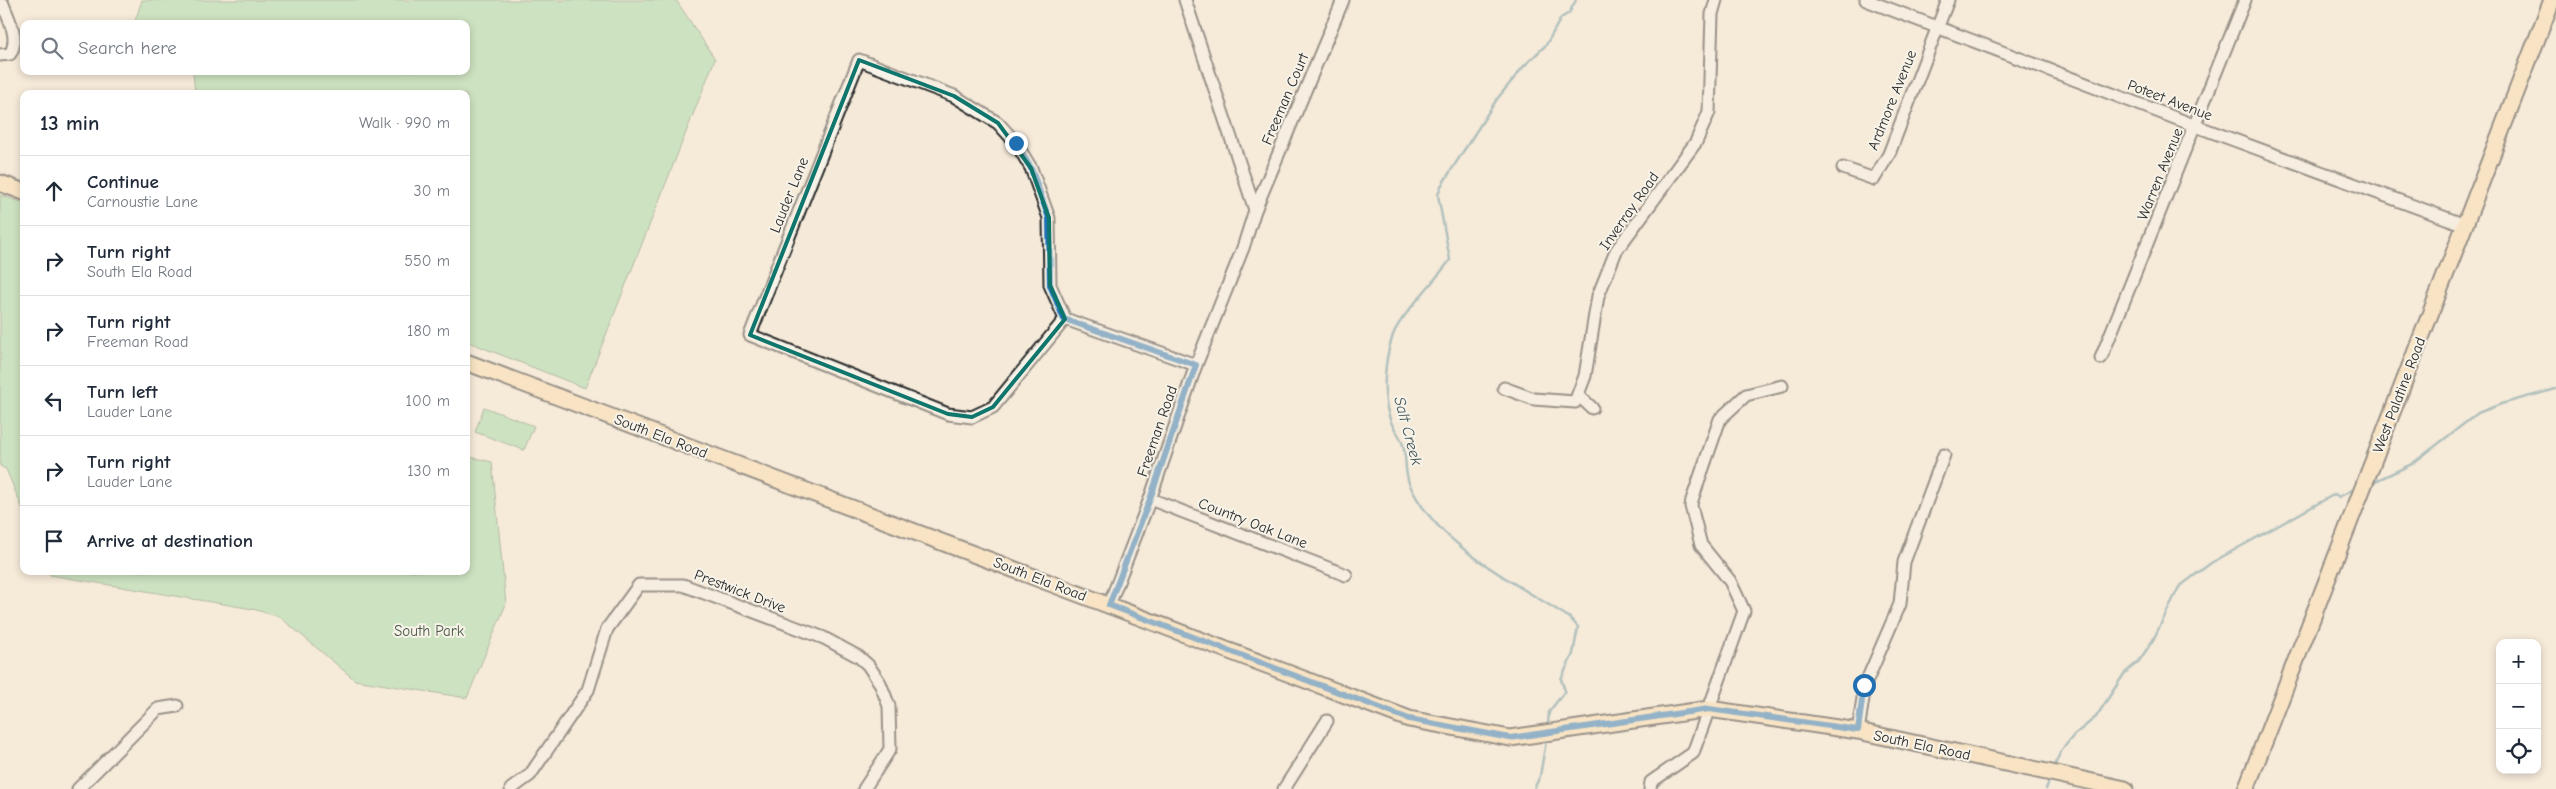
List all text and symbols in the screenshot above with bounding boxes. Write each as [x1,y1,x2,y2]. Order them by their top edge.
search box [20,20,470,75]
icon: search [38,34,66,62]
text: Search here [78,37,177,59]
street label: Ardmore Avenue [1864,47,1920,153]
street label: Freeman Court [1258,50,1313,148]
street label: Poteet Avenue [2125,76,2215,125]
text: 13 min [40,111,99,135]
text: Walk · 990 m [359,114,450,132]
street label: Warren Avenue [2133,125,2187,223]
route end [1005,132,1028,155]
street label: Lauder Lane [766,154,812,235]
street label: Inverray Road [1595,169,1663,253]
text: Continue [87,171,159,193]
icon: ahead [40,177,68,205]
text: 30 m [414,182,450,200]
text: Carnoustie Lane [87,193,198,211]
text: Turn right [87,241,171,263]
icon: right [40,247,68,275]
text: 550 m [404,252,450,270]
text: South Ela Road [87,263,192,281]
text: Turn right [87,311,171,333]
icon: right [40,317,68,345]
text: 180 m [407,322,450,340]
text: Freeman Road [87,333,189,351]
street label: West Palatine Road [2369,335,2429,455]
text: Turn left [87,381,158,403]
street label: Freeman Road [1133,383,1181,479]
icon: left [40,387,68,415]
text: 100 m [406,392,450,410]
water label: Salt Creek [1390,395,1426,468]
text: Lauder Lane [87,403,172,421]
street label: South Ela Road [612,410,710,462]
text: Turn right [87,451,171,473]
icon: right [40,457,68,485]
text: 130 m [407,462,450,480]
text: Lauder Lane [87,473,172,491]
street label: Country Oak Lane [1196,494,1311,552]
icon: arrive [40,527,68,555]
text: Arrive at destination [87,530,253,552]
street label: South Ela Road [991,553,1089,605]
street label: Prestwick Drive [692,565,789,617]
park label: South Park [394,622,465,640]
map controls [2496,639,2541,774]
button: + [2496,639,2541,684]
route start [1853,674,1876,697]
button: − [2496,684,2541,729]
street label: South Ela Road [1872,726,1972,764]
button: locate [2496,729,2541,774]

